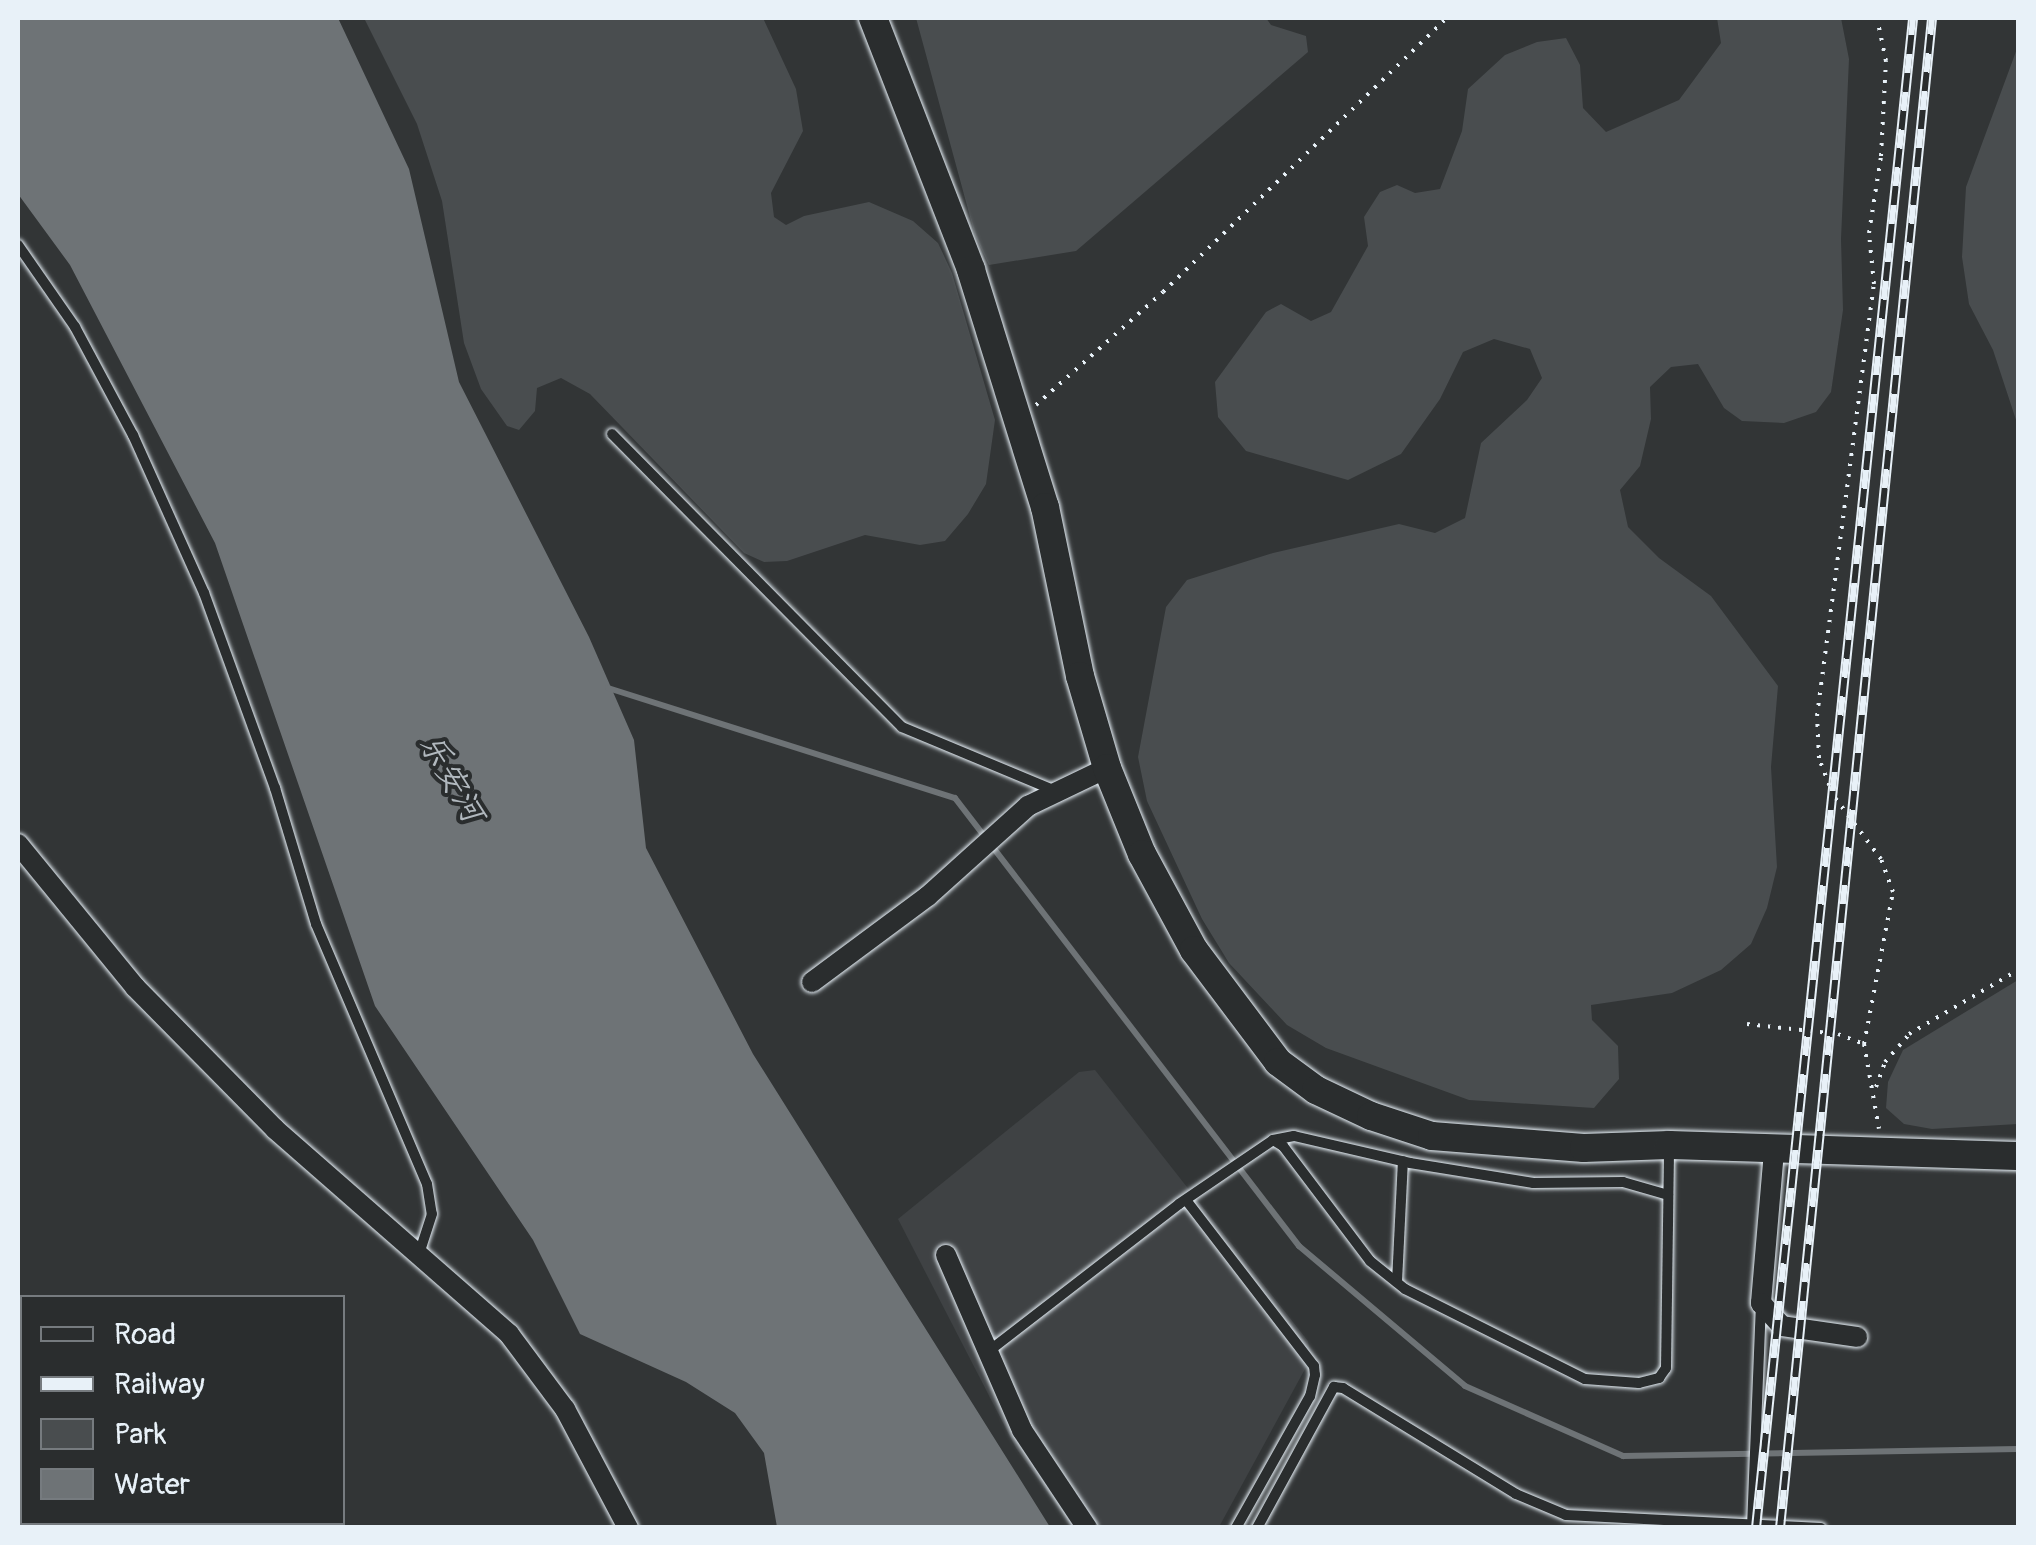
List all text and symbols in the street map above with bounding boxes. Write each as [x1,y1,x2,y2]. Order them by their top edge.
water label: 乐安河 [410,727,492,829]
legend [20,1295,345,1525]
text: Road [114,1316,176,1353]
text: Railway [114,1366,205,1403]
text: Park [114,1416,167,1453]
text: Water [114,1466,190,1503]

